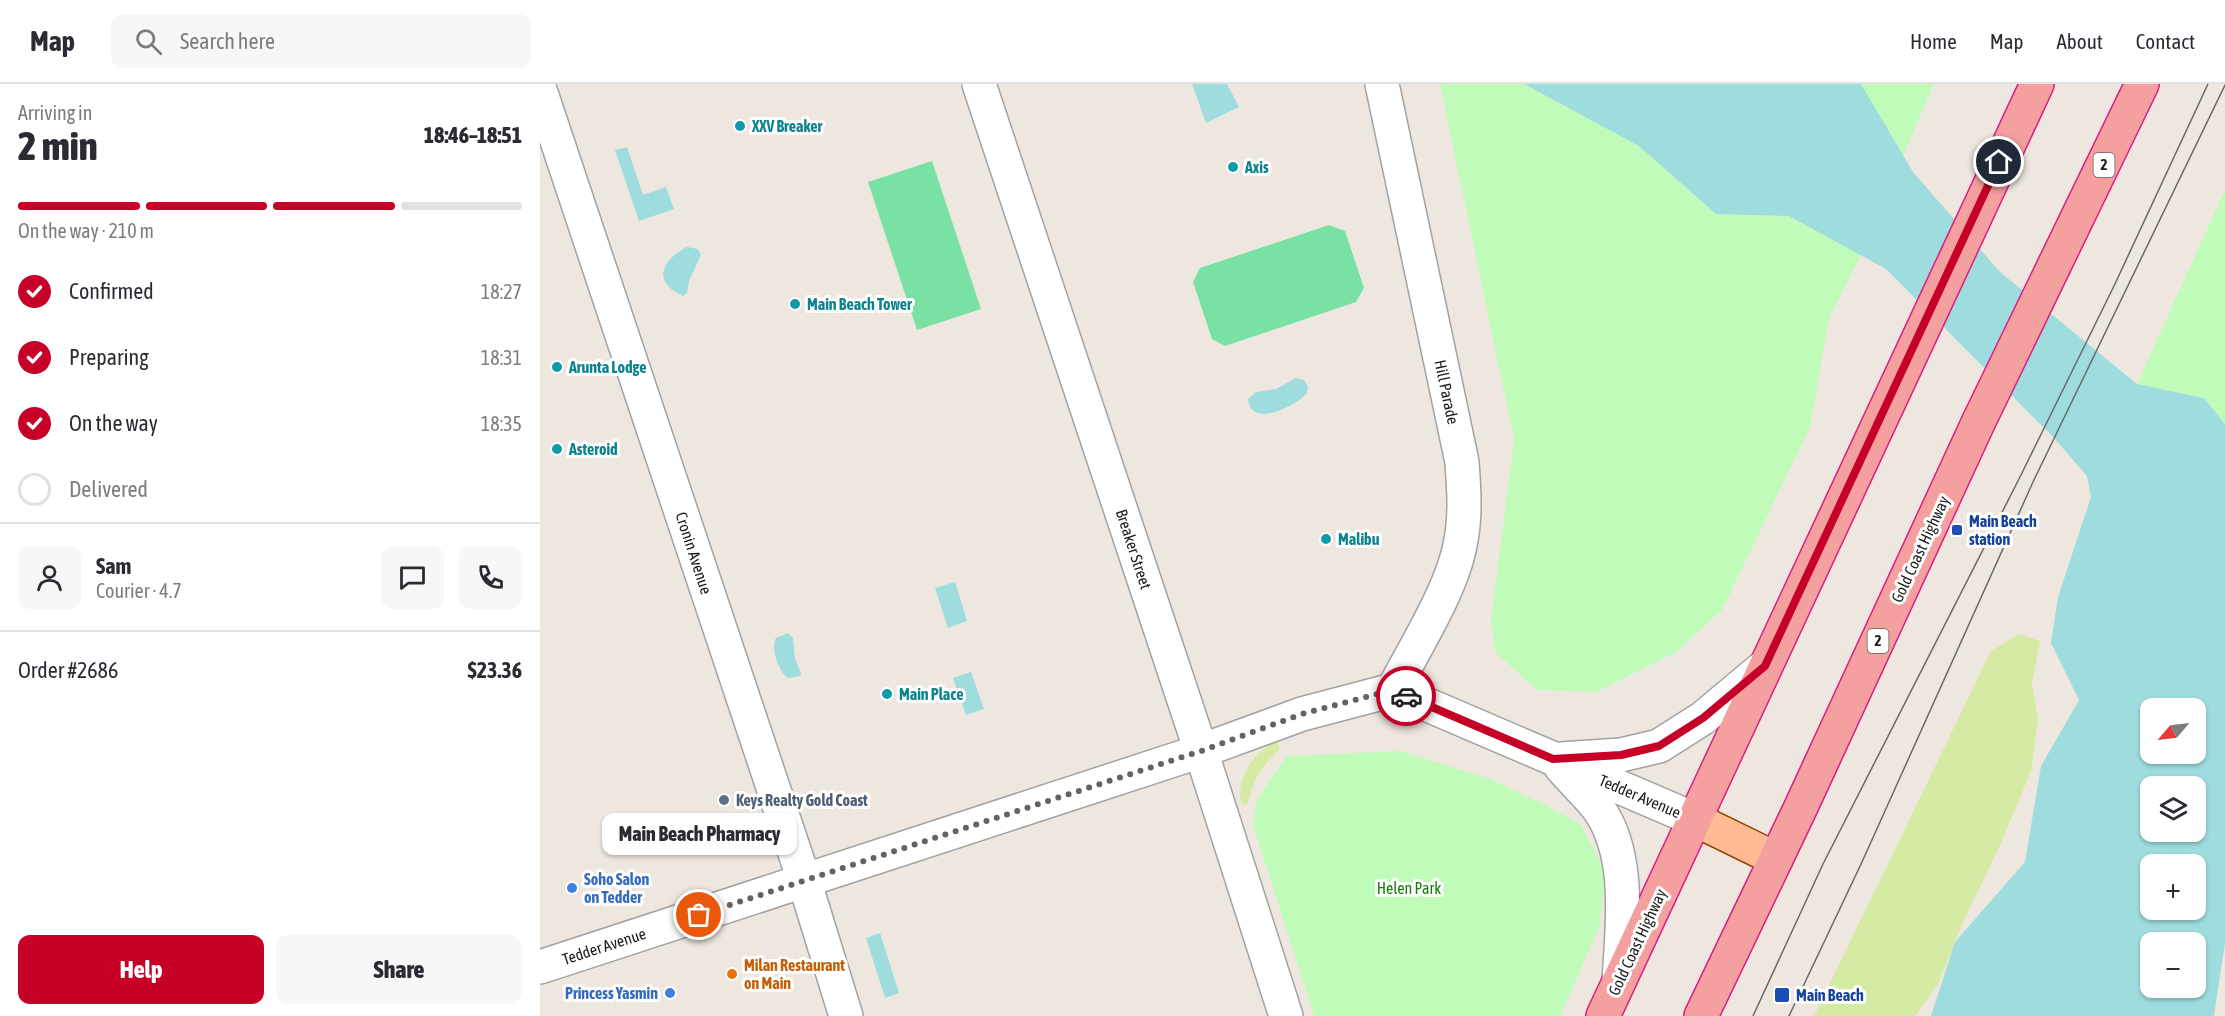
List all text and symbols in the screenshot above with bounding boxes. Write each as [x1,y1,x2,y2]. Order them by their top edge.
search box [111,14,531,68]
text: Map [30,25,75,57]
icon: search [132,25,165,58]
text: Search here [180,28,275,54]
text: Home [1910,29,1957,53]
text: Map [1990,29,2024,53]
text: About [2057,29,2103,53]
text: Contact [2136,29,2195,53]
text: Arriving in [18,101,92,124]
place label: XXV Breaker [751,117,822,135]
marker: XXV Breaker [733,119,747,133]
text: 18:46–18:51 [424,122,522,148]
text: 2 min [18,124,98,168]
pin [1973,136,2024,187]
icon: home [1982,145,2015,178]
road number: 2 [2094,153,2114,177]
place label: Axis [1244,158,1269,176]
marker: Axis [1226,160,1240,174]
text: On the way · 210 m [18,219,154,242]
icon: check [18,275,51,308]
text: Confirmed [69,278,154,304]
text: 18:27 [481,280,522,303]
place label: Main Beach Tower [807,295,912,313]
marker: Main Beach Tower [788,297,802,311]
icon: check [18,341,51,374]
text: Preparing [69,344,149,370]
text: 18:31 [481,346,522,369]
place label: Arunta Lodge [568,358,646,376]
street label: Hill Parade [1431,358,1463,426]
marker: Arunta Lodge [550,360,564,374]
icon: check [18,407,51,440]
text: On the way [69,410,158,436]
text: 18:35 [481,412,522,435]
place label: Asteroid [568,440,618,458]
marker: Asteroid [550,442,564,456]
text: Delivered [69,476,148,502]
street label: Gold Coast Highway [1887,492,1954,606]
street label: Breaker Street [1113,507,1156,592]
street label: Cronin Avenue [672,510,716,596]
place label: Main Beach station [1969,512,2037,548]
marker: Main Beach station [1950,523,1964,537]
place label: Malibu [1338,530,1380,548]
marker: Malibu [1319,532,1333,546]
button: person [18,546,81,609]
button: chat [381,546,444,609]
button: phone [459,546,522,609]
text: Sam [96,553,131,579]
text: Courier · 4.7 [96,579,182,602]
road number: 2 [1868,629,1888,653]
text: Order #2686 [18,657,118,683]
text: $23.36 [467,657,522,683]
courier [1376,666,1436,726]
icon: car [1390,680,1423,713]
place label: Main Place [899,685,964,703]
marker: Main Place [880,687,894,701]
north arrow [2140,698,2206,764]
map controls [2140,698,2206,998]
street label: Tedder Avenue [1596,771,1684,821]
button: layers [2140,776,2206,842]
place label: Keys Realty Gold Coast [736,791,868,809]
marker: Keys Realty Gold Coast [717,793,731,807]
callout: Main Beach Pharmacy [602,813,796,855]
text: Main Beach Pharmacy [619,822,780,845]
button: + [2140,854,2206,920]
place label: Soho Salon on Tedder [584,870,649,906]
park label: Helen Park [1377,879,1441,897]
marker: Soho Salon on Tedder [565,881,579,895]
street label: Gold Coast Highway [1604,885,1671,999]
pin [673,889,724,940]
icon: bag [682,898,715,931]
street label: Tedder Avenue [560,924,648,968]
button: − [2140,932,2206,998]
button: Help [18,935,264,1004]
button: Share [276,935,522,1004]
place label: Milan Restaurant on Main [744,956,845,992]
marker: Milan Restaurant on Main [725,967,739,981]
place label: Princess Yasmin [565,984,658,1002]
marker: Princess Yasmin [663,986,677,1000]
marker: Main Beach [1773,986,1791,1004]
place label: Main Beach [1796,986,1864,1004]

